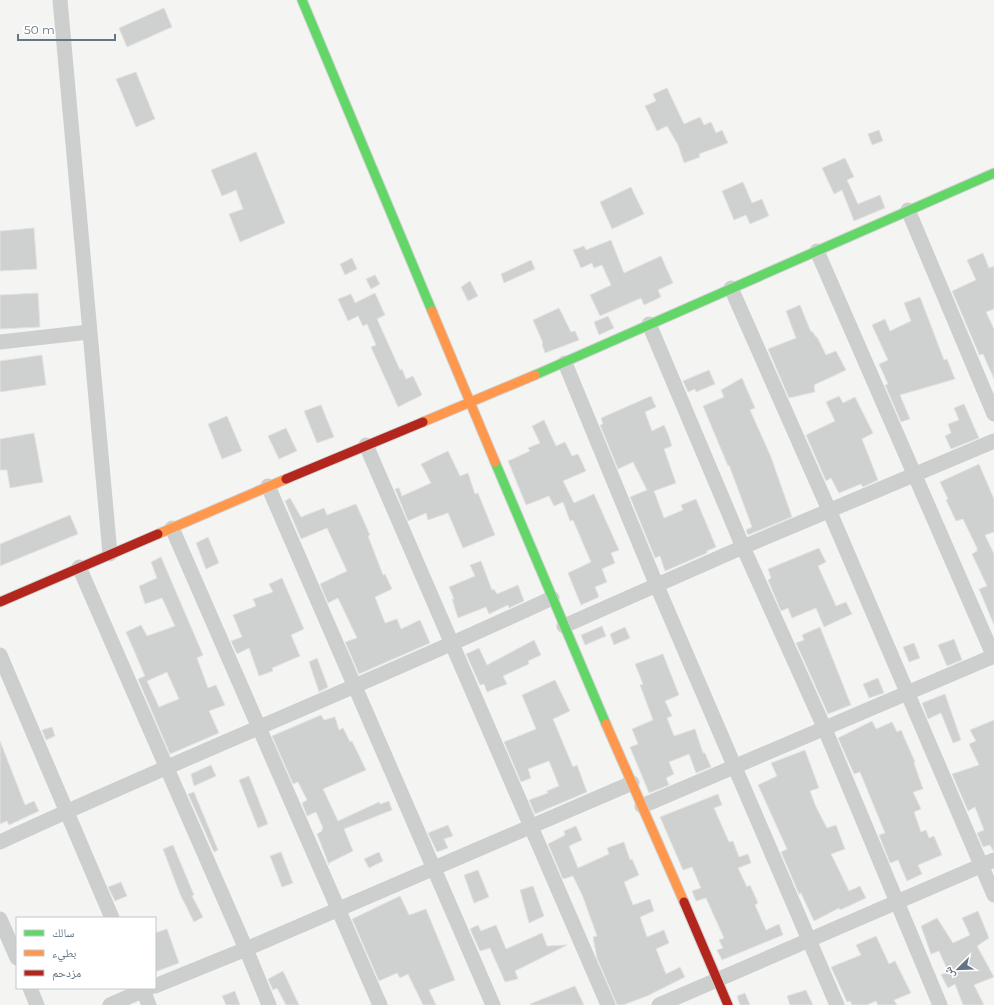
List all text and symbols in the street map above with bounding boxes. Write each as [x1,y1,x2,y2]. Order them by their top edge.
scale bar [18,16,115,42]
text: 50 m [24,22,55,37]
legend [16,917,156,989]
text: سالك [52,925,74,940]
text: بطيء [52,945,76,963]
north arrow [938,949,978,989]
text: ش [940,964,958,981]
text: مزدحم [52,965,81,981]

